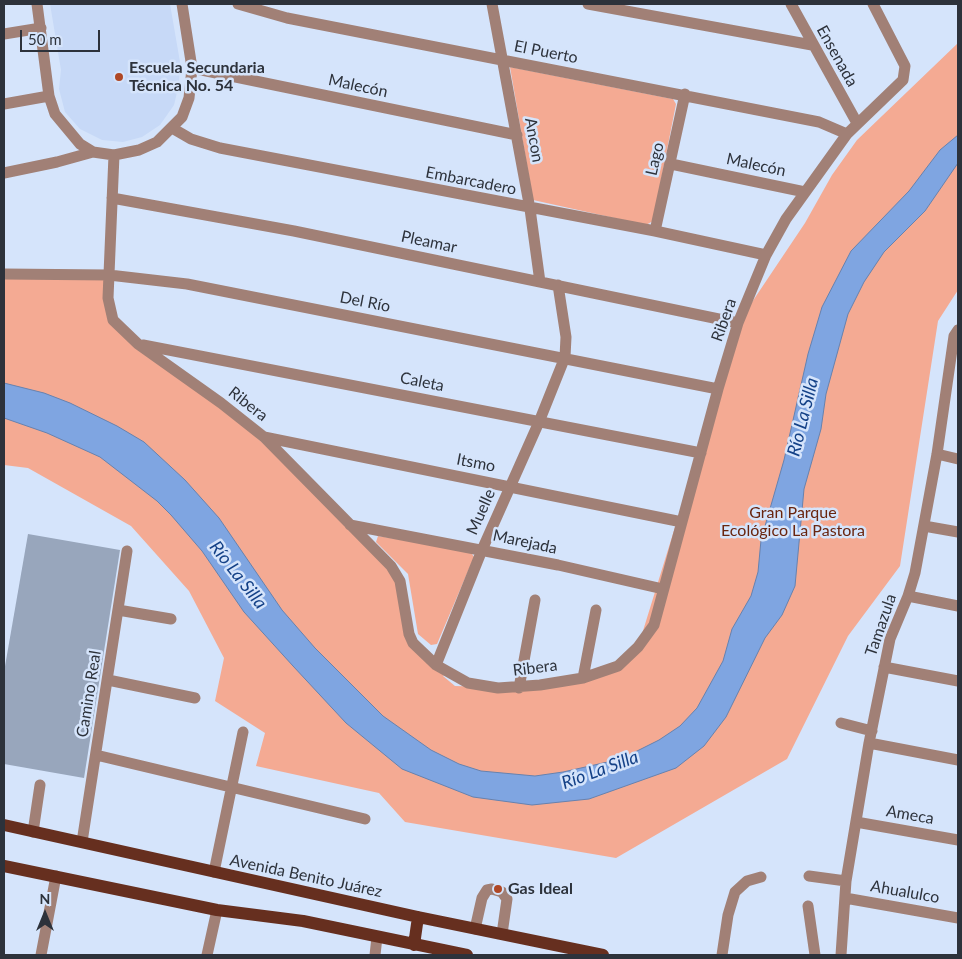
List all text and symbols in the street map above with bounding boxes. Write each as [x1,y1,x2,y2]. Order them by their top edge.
scale bar [22,20,102,52]
street label: Ensenada [812,22,862,90]
text: 50 m [28,30,62,48]
street label: El Puerto [512,36,580,68]
place label: Escuela Secundaria Técnica No. 54 [129,58,265,96]
street label: Malecón [327,70,389,102]
marker: Escuela Secundaria Técnica No. 54 [113,71,125,83]
street label: Ancon [521,116,547,164]
street label: Lago [642,141,668,177]
street label: Malecón [725,149,787,181]
street label: Embarcadero [424,163,518,199]
street label: Pleamar [399,227,459,257]
street label: Del Río [338,288,392,316]
street label: Ribera [707,296,741,344]
street label: Caleta [398,368,446,396]
water label: Río La Silla [783,375,823,459]
street label: Ribera [224,383,272,425]
street label: Itsmo [455,450,497,476]
street label: Muelle [462,486,500,538]
park label: Gran Parque Ecológico La Pastora [721,503,865,541]
street label: Marejada [491,526,559,558]
water label: Río La Silla [205,537,271,613]
street label: Tamazula [861,591,901,659]
street label: Camino Real [73,649,105,739]
street label: Ribera [512,656,558,680]
water label: Río La Silla [559,746,641,794]
street label: Ameca [885,801,935,829]
street label: Avenida Benito Juárez [228,850,384,902]
street label: Ahualulco [869,876,941,908]
place label: Gas Ideal [508,879,573,899]
marker: Gas Ideal [492,883,504,895]
north arrow [20,889,70,939]
text: N [40,890,50,907]

